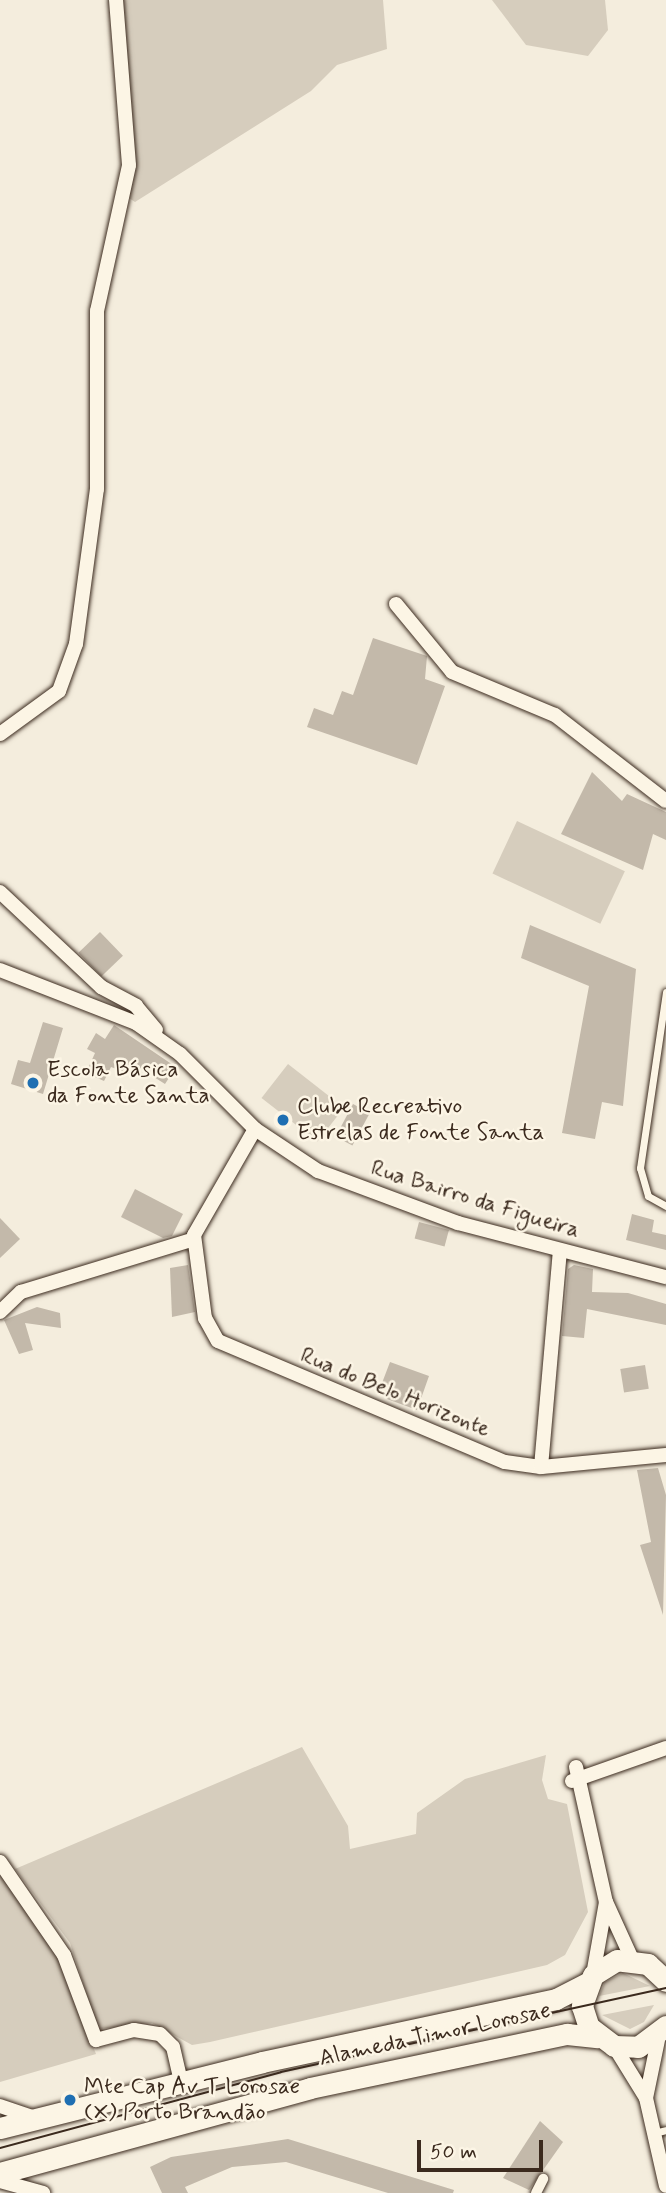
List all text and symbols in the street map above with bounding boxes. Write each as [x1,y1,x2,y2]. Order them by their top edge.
place label: Escola Básica da Fonte Santa [47,1056,196,1110]
marker: Escola Básica da Fonte Santa [25,1075,41,1091]
place label: Clube Recreativo Estrelas de Fonte Santa [297,1093,528,1147]
marker: Clube Recreativo Estrelas de Fonte Santa [275,1112,291,1128]
street label: Rua Bairro da Figueira [371,1156,579,1244]
street label: Rua do Belo Horizonte [294,1341,496,1445]
street label: Alameda Timor Lorosae [318,1997,552,2073]
place label: Mte Cap Av T Lorosae (X) Porto Brandão [84,2073,300,2127]
marker: Mte Cap Av T Lorosae (X) Porto Brandão [62,2092,78,2108]
scale bar [421,2126,547,2170]
text: 50 m [430,2138,477,2166]

